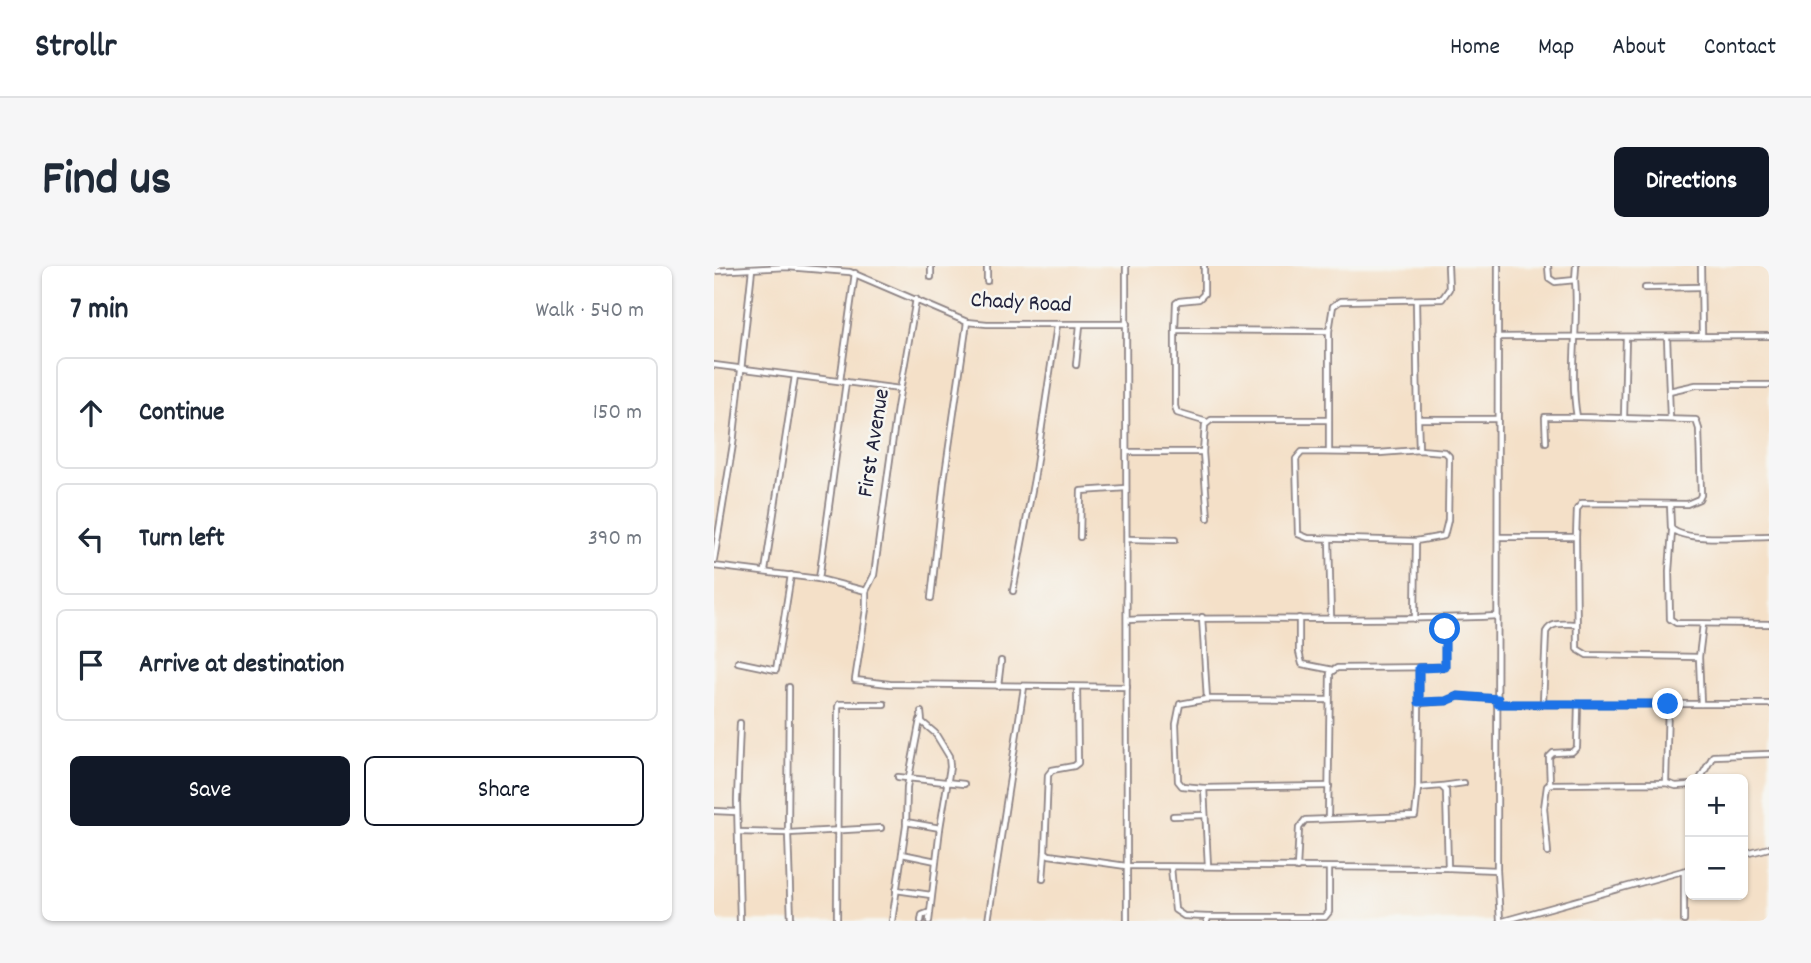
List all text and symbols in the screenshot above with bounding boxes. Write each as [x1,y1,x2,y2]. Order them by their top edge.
text: Strollr [35,25,117,72]
text: Home [1450,31,1500,65]
text: Map [1538,31,1574,65]
text: About [1612,31,1666,65]
text: Contact [1704,31,1776,65]
text: Find us [42,147,171,217]
button: Directions [1614,147,1769,217]
street label: Chady Road [970,285,1072,323]
text: 7 min [70,290,128,333]
text: Walk · 540 m [536,295,644,328]
street label: First Avenue [850,386,900,500]
icon: ahead [72,394,110,432]
text: Continue [139,395,224,432]
text: 150 m [593,397,642,430]
icon: left [72,520,110,558]
text: Turn left [139,521,225,558]
text: 390 m [588,523,642,556]
route start [1429,613,1460,644]
icon: arrive [72,646,110,684]
text: Arrive at destination [139,647,344,684]
route end [1652,688,1683,719]
button: Save [70,756,350,826]
button: Share [364,756,644,826]
map controls [1685,774,1748,900]
button: + [1685,774,1748,837]
button: − [1685,837,1748,900]

